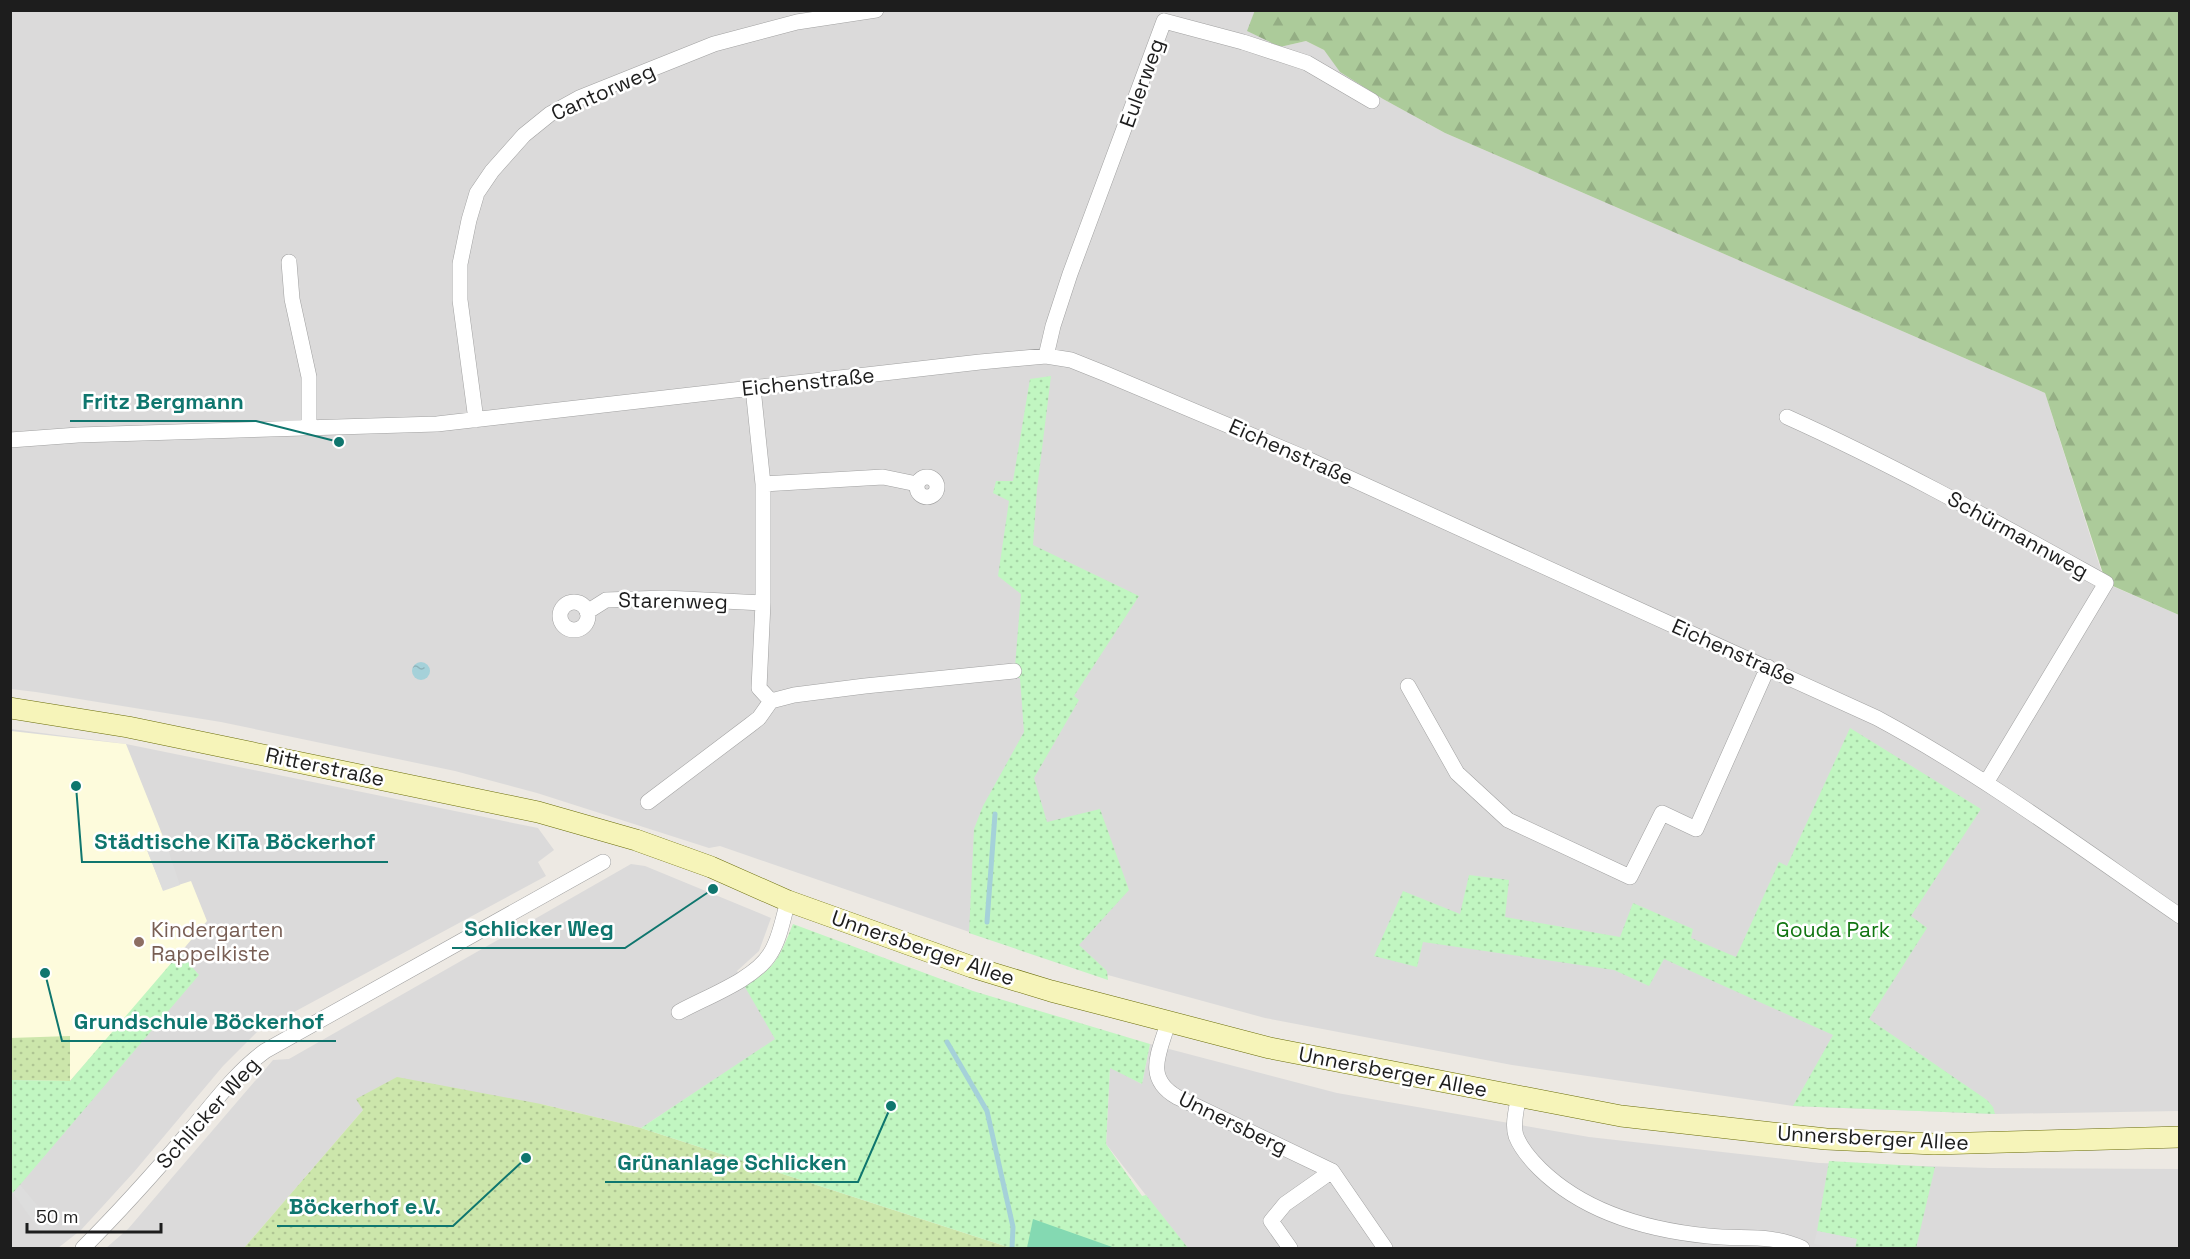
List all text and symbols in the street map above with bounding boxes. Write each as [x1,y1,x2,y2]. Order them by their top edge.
street label: Eulerweg [1113,35,1170,131]
street label: Cantorweg [547,57,659,126]
street label: Eichenstraße [740,361,876,402]
callout: Fritz Bergmann [70,381,256,421]
text: Fritz Bergmann [82,387,244,415]
street label: Eichenstraße [1225,412,1358,491]
street label: Schürmannweg [1943,485,2094,584]
street label: Starenweg [618,586,728,615]
street label: Eichenstraße [1668,612,1801,691]
street label: Ritterstraße [263,741,387,792]
callout: Städtische KiTa Böckerhof [82,822,388,862]
text: Städtische KiTa Böckerhof [94,827,376,855]
street label: Unnersberger Allee [828,904,1018,992]
callout: Schlicker Weg [452,908,625,948]
text: Schlicker Weg [464,914,614,942]
place label: Kindergarten Rappelkiste [151,916,283,967]
park label: Gouda Park [1776,916,1890,943]
marker: Kindergarten Rappelkiste [132,935,146,949]
callout: Grundschule Böckerhof [62,1001,336,1041]
text: Grundschule Böckerhof [74,1007,324,1035]
street label: Unnersberger Allee [1296,1040,1490,1103]
street label: Schlicker Weg [150,1051,265,1174]
street label: Unnersberg [1174,1085,1292,1161]
street label: Unnersberger Allee [1777,1119,1969,1156]
callout: Grünanlage Schlicken [605,1142,858,1182]
text: Grünanlage Schlicken [617,1148,847,1176]
callout: Böckerhof e.V. [277,1186,453,1226]
text: Böckerhof e.V. [289,1192,441,1220]
scale bar [27,1196,160,1234]
text: 50 m [36,1205,78,1228]

